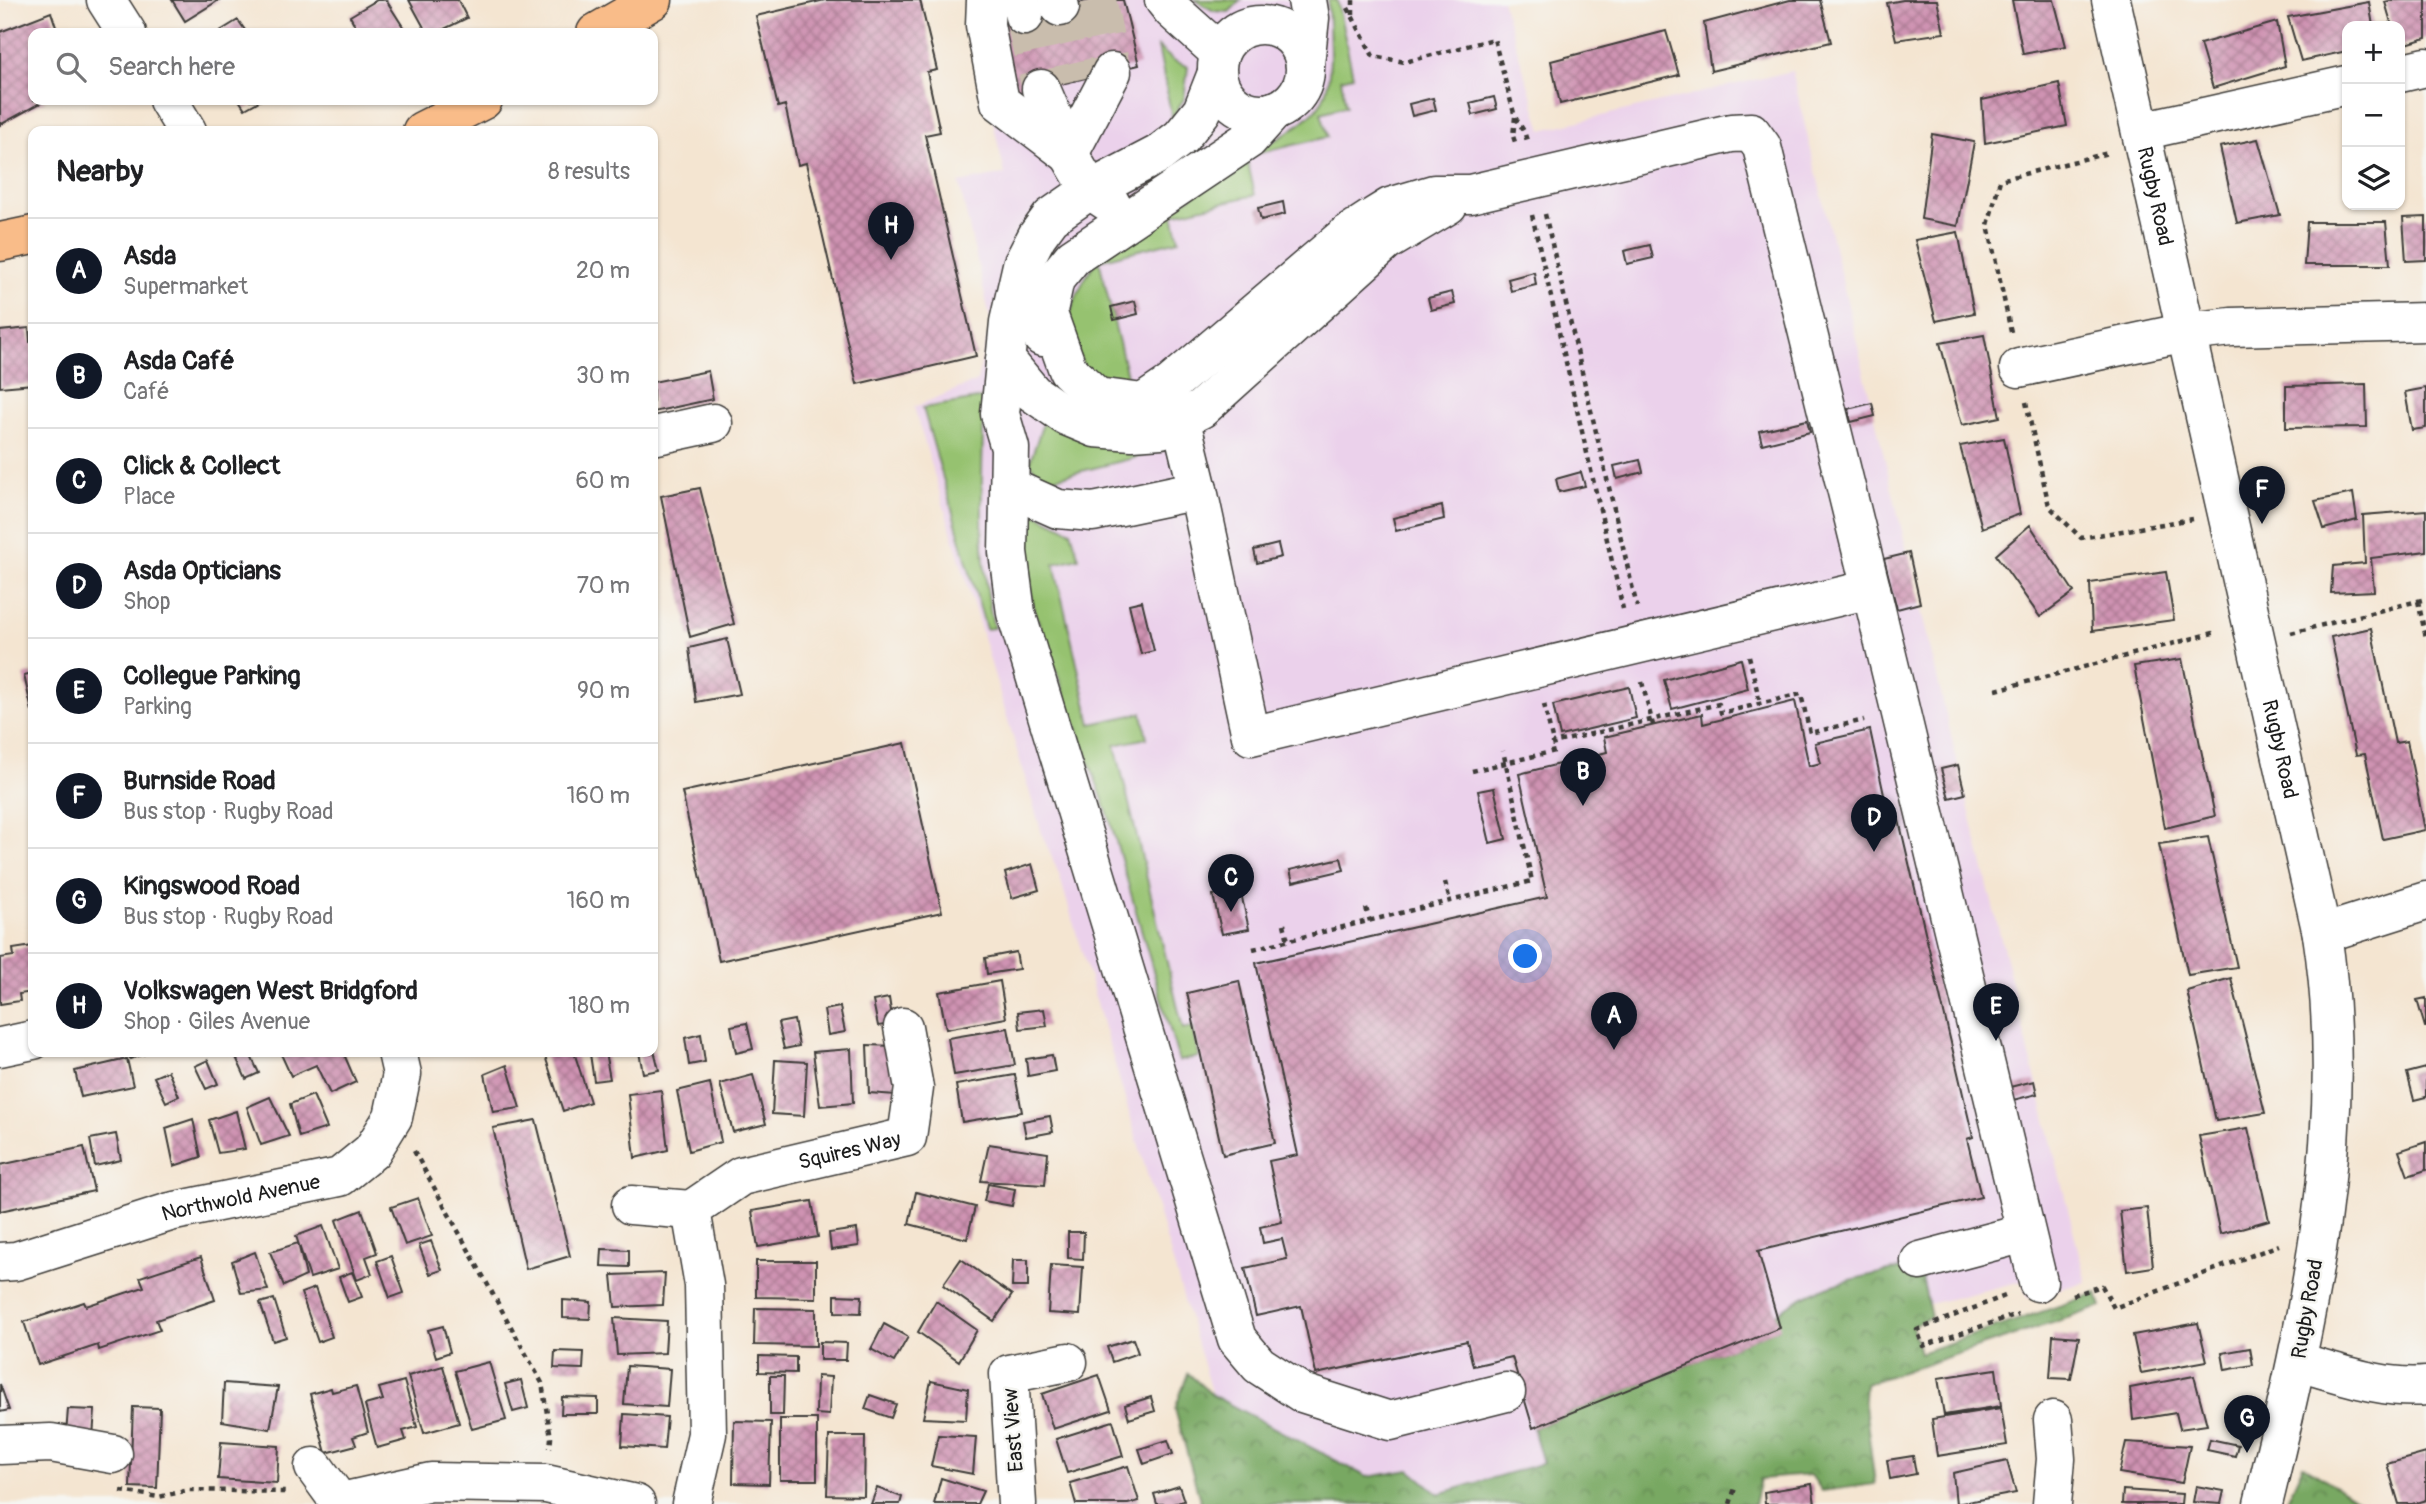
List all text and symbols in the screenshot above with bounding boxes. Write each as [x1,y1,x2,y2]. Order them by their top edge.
map controls [2342,21,2405,210]
button: + [2342,21,2405,84]
search box [28,28,658,105]
icon: search [52,48,90,86]
text: Search here [108,51,235,83]
button: − [2342,84,2405,147]
street label: Rugby Road [2131,144,2179,248]
button: layers [2342,147,2405,210]
text: Nearby [56,153,143,190]
text: 8 results [548,157,630,186]
pin: H [868,202,914,260]
text: Asda [123,240,176,272]
text: A [72,256,86,285]
text: 20 m [576,256,630,285]
text: Supermarket [123,272,248,301]
text: Asda Café [123,345,235,377]
text: B [72,361,86,390]
text: 30 m [576,361,630,390]
text: Café [123,377,169,406]
text: Click & Collect [123,450,280,482]
text: C [72,466,86,495]
text: 60 m [575,466,630,495]
pin: F [2239,466,2285,524]
text: Place [123,482,175,511]
text: Asda Opticians [123,555,281,587]
text: D [72,571,86,600]
text: 70 m [577,571,630,600]
text: Shop [123,587,171,616]
text: Collegue Parking [123,660,301,692]
text: E [73,676,85,705]
text: 90 m [577,676,630,705]
text: Parking [123,692,192,721]
street label: Rugby Road [2255,697,2304,801]
pin: B [1560,748,1606,806]
text: Burnside Road [123,765,276,797]
text: F [72,781,86,810]
text: 160 m [566,781,630,810]
pin: D [1851,794,1897,852]
text: Bus stop · Rugby Road [123,797,333,826]
pin: C [1208,854,1254,912]
text: Kingswood Road [123,870,300,902]
text: G [71,886,87,915]
text: 160 m [566,886,630,915]
text: Bus stop · Rugby Road [123,902,333,931]
your location [1508,939,1542,973]
text: Volkswagen West Bridgford [123,975,418,1007]
pin: E [1973,983,2019,1041]
text: H [72,991,86,1020]
text: 180 m [568,991,630,1020]
pin: A [1591,992,1637,1050]
text: Shop · Giles Avenue [123,1007,310,1036]
street label: Squires Way [796,1126,904,1176]
street label: Northwold Avenue [158,1168,323,1228]
street label: Rugby Road [2285,1257,2330,1361]
street label: East View [997,1387,1030,1473]
pin: G [2224,1395,2270,1453]

